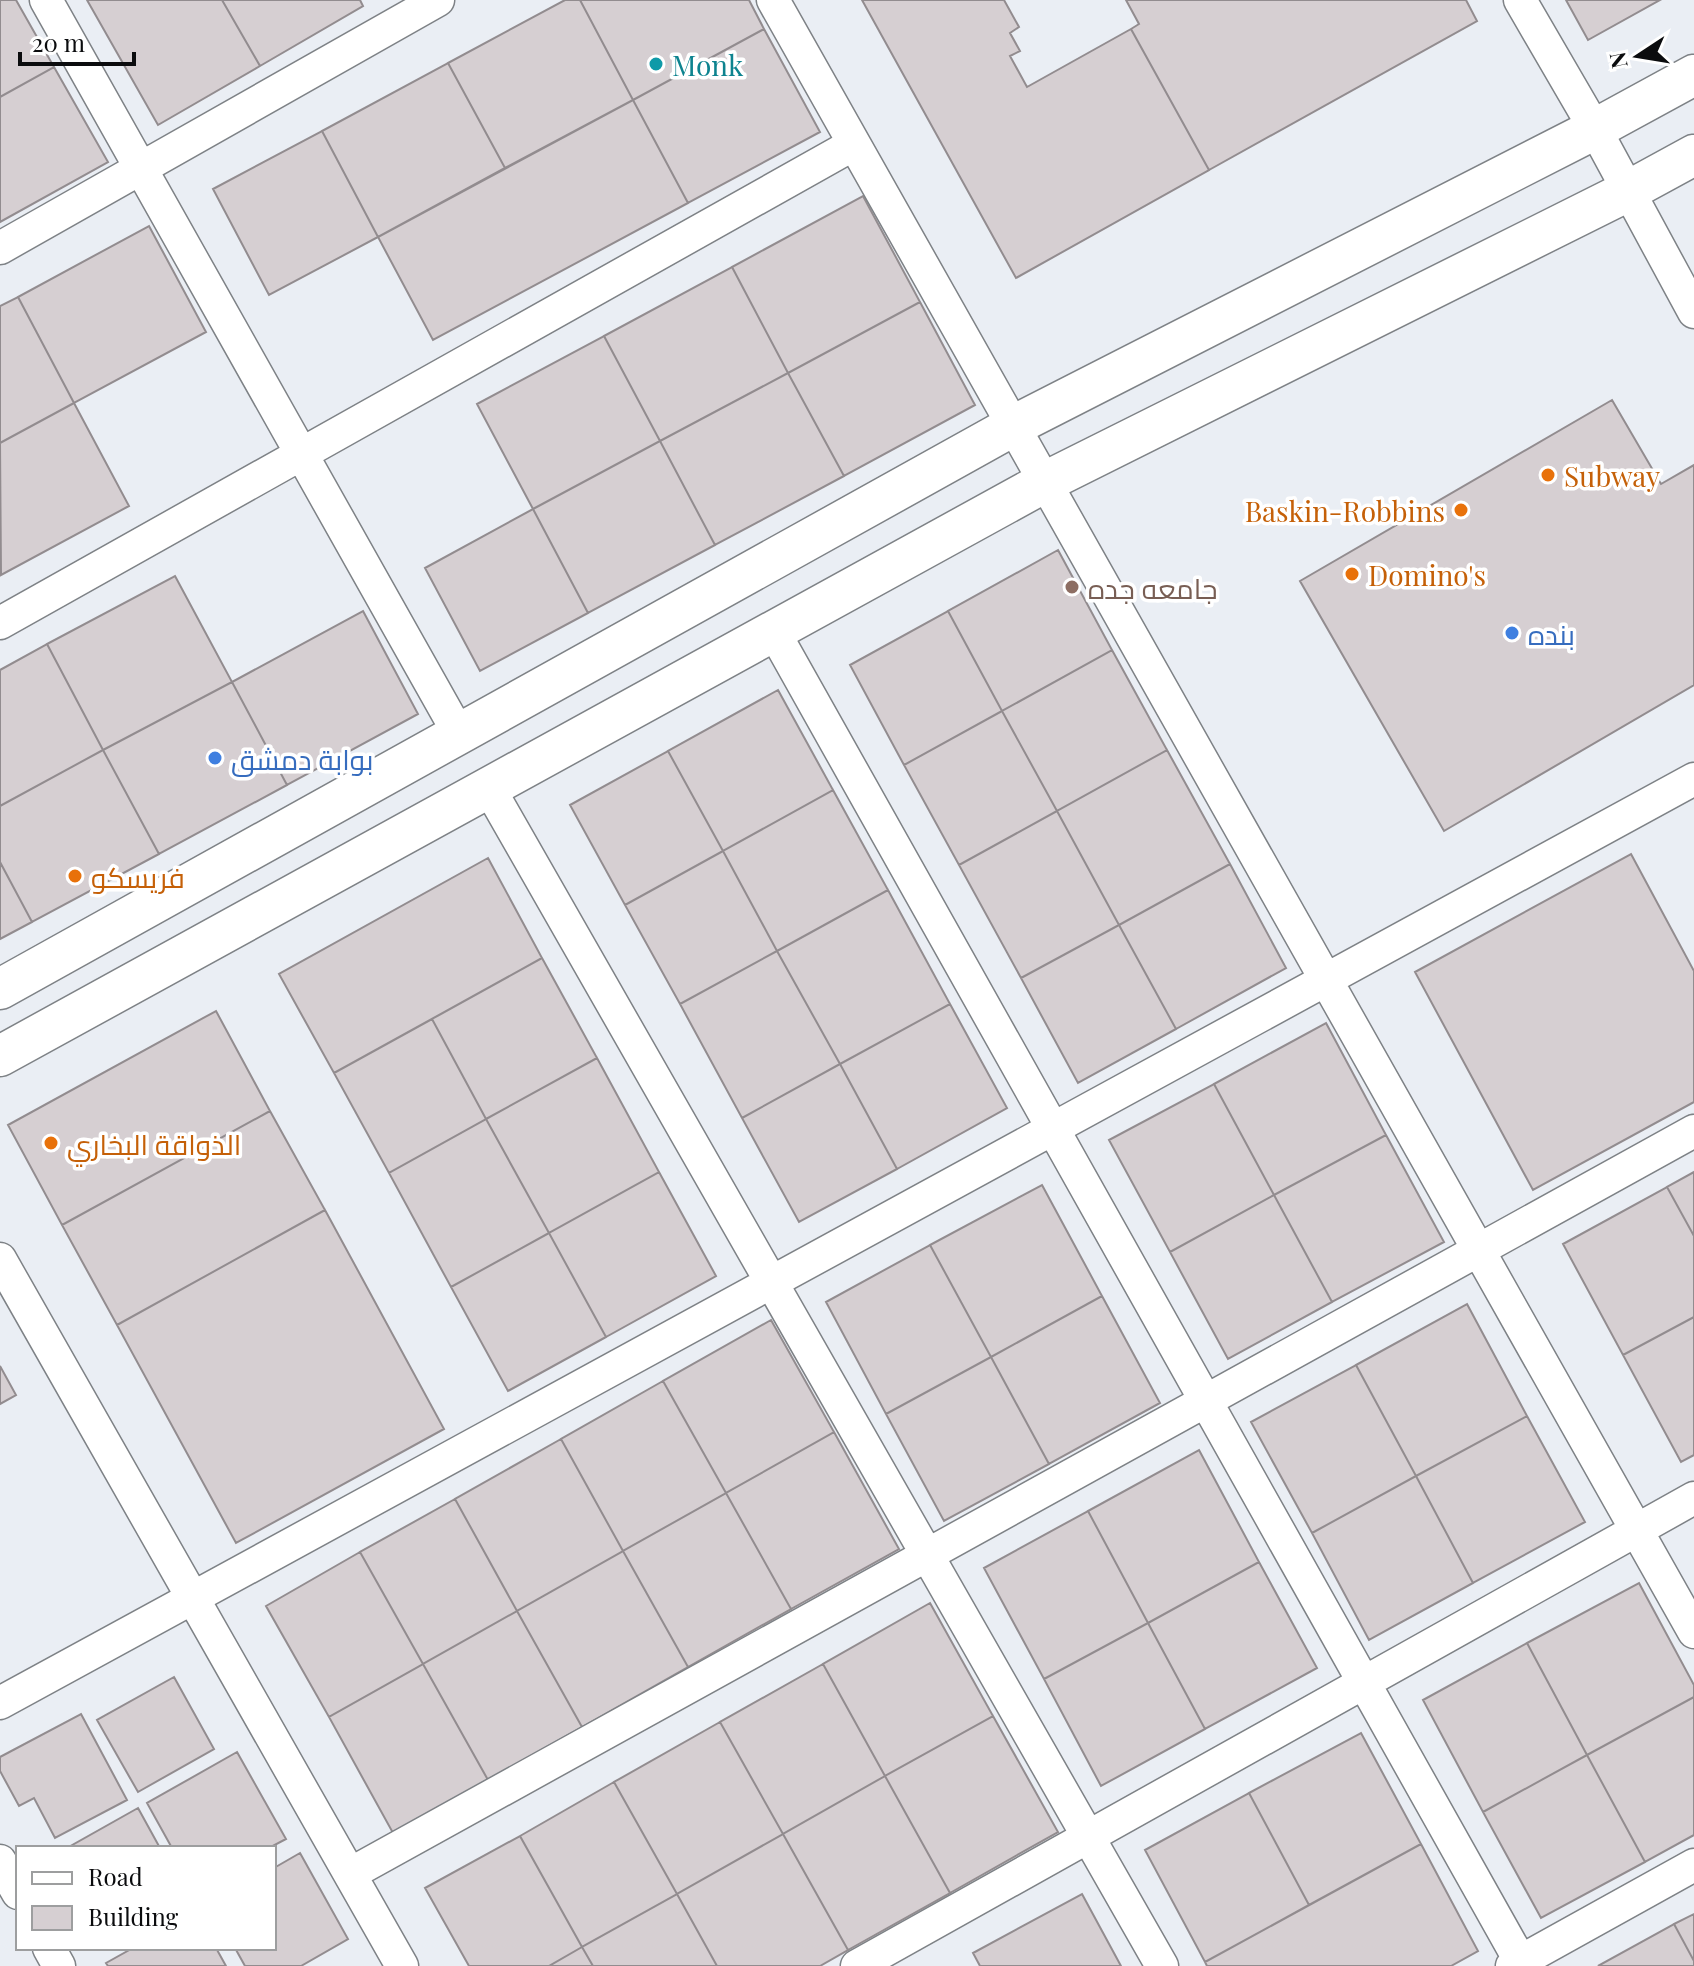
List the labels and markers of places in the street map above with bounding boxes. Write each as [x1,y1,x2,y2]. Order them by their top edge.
place label: Monk [672,46,744,83]
marker: Monk [647,55,665,73]
place label: Subway [1564,457,1660,494]
marker: Subway [1539,466,1557,484]
place label: Baskin-Robbins [1245,492,1445,529]
marker: Baskin-Robbins [1452,501,1470,519]
place label: Domino's [1368,556,1486,593]
marker: Domino's [1343,565,1361,583]
place label: جامعه جده [1088,569,1218,606]
marker: جامعه جده [1063,578,1081,596]
place label: بنده [1528,615,1575,652]
marker: بنده [1503,624,1521,642]
place label: بوابة دمشق [231,740,373,777]
marker: بوابة دمشق [206,749,224,767]
place label: فريسكو [91,858,185,895]
marker: فريسكو [66,867,84,885]
place label: الذواقة البخاري [67,1125,241,1167]
marker: الذواقة البخاري [42,1134,60,1152]

